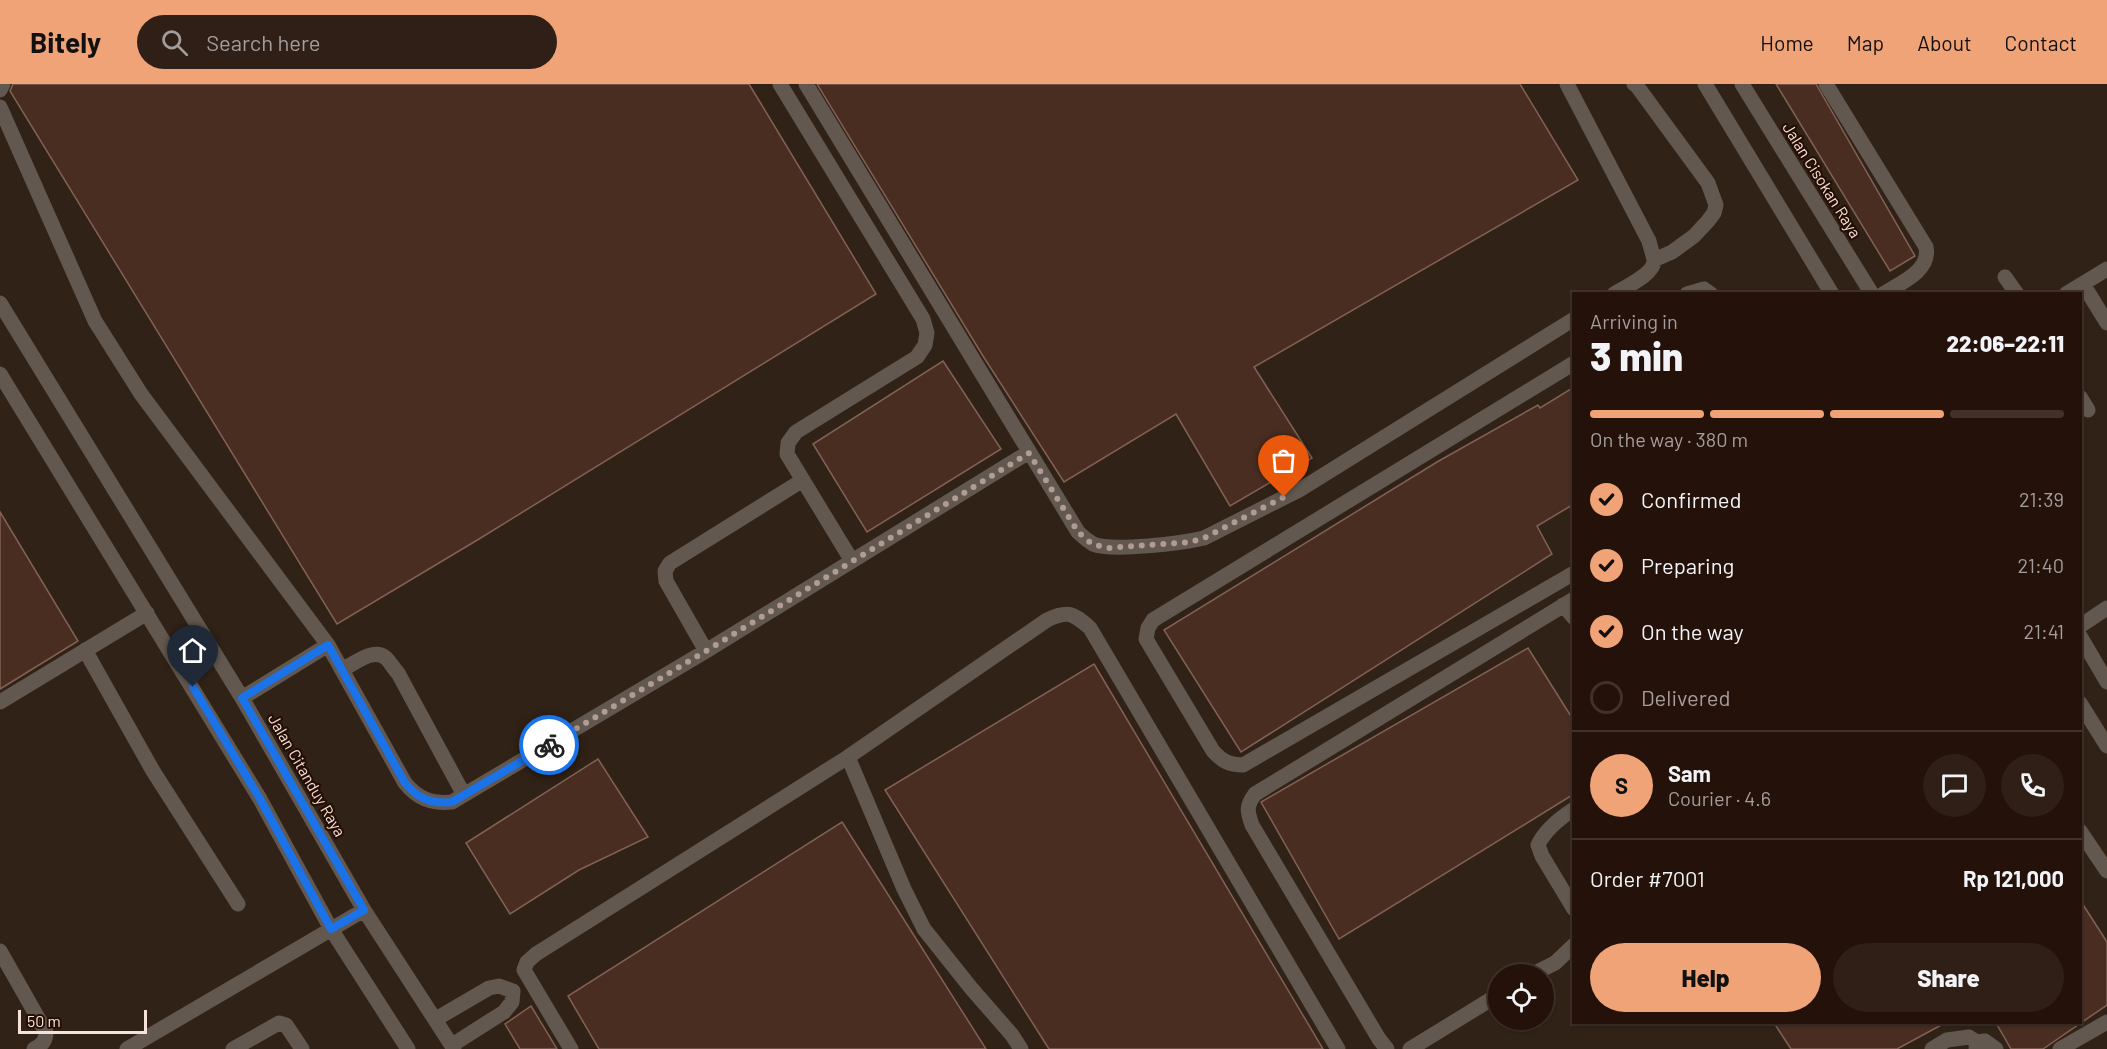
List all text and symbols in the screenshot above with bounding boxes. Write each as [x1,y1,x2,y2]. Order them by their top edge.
search box [137,15,557,69]
text: Bitely [30,25,101,59]
icon: search [158,26,191,59]
text: Search here [206,29,321,55]
text: Home [1760,30,1814,55]
text: Map [1847,30,1884,55]
text: About [1917,30,1972,55]
text: Contact [2005,30,2077,55]
street label: Jalan Cisokan Raya [1779,119,1866,241]
text: Arriving in [1590,309,1678,333]
text: 22:06–22:11 [1947,330,2064,356]
text: 3 min [1590,332,1683,379]
text: On the way · 380 m [1590,427,1748,451]
pin [1258,435,1309,497]
icon: bag [1267,444,1300,477]
icon: check [1590,483,1623,516]
text: Confirmed [1641,486,1741,512]
text: 21:39 [2019,487,2064,511]
icon: check [1590,549,1623,582]
text: Preparing [1641,552,1734,578]
text: 21:40 [2017,553,2064,577]
icon: check [1590,615,1623,648]
text: On the way [1641,618,1744,644]
text: 21:41 [2024,619,2064,643]
pin [167,625,218,687]
icon: home [176,634,209,667]
text: Delivered [1641,684,1730,710]
street label: Jalan Citanduy Raya [265,710,350,839]
courier [519,715,579,775]
icon: bike [533,729,566,762]
button: chat [1923,754,1986,817]
button: phone [2001,754,2064,817]
text: Sam [1668,760,1711,786]
text: S [1615,772,1628,798]
text: Courier · 4.6 [1668,786,1771,810]
text: Order #7001 [1590,865,1705,891]
text: Rp 121,000 [1963,865,2064,891]
button: Help [1590,943,1821,1012]
button: Share [1833,943,2064,1012]
map controls [1488,964,1554,1030]
button: locate [1488,964,1554,1030]
scale bar [18,1007,147,1034]
text: 50 m [27,1011,61,1030]

